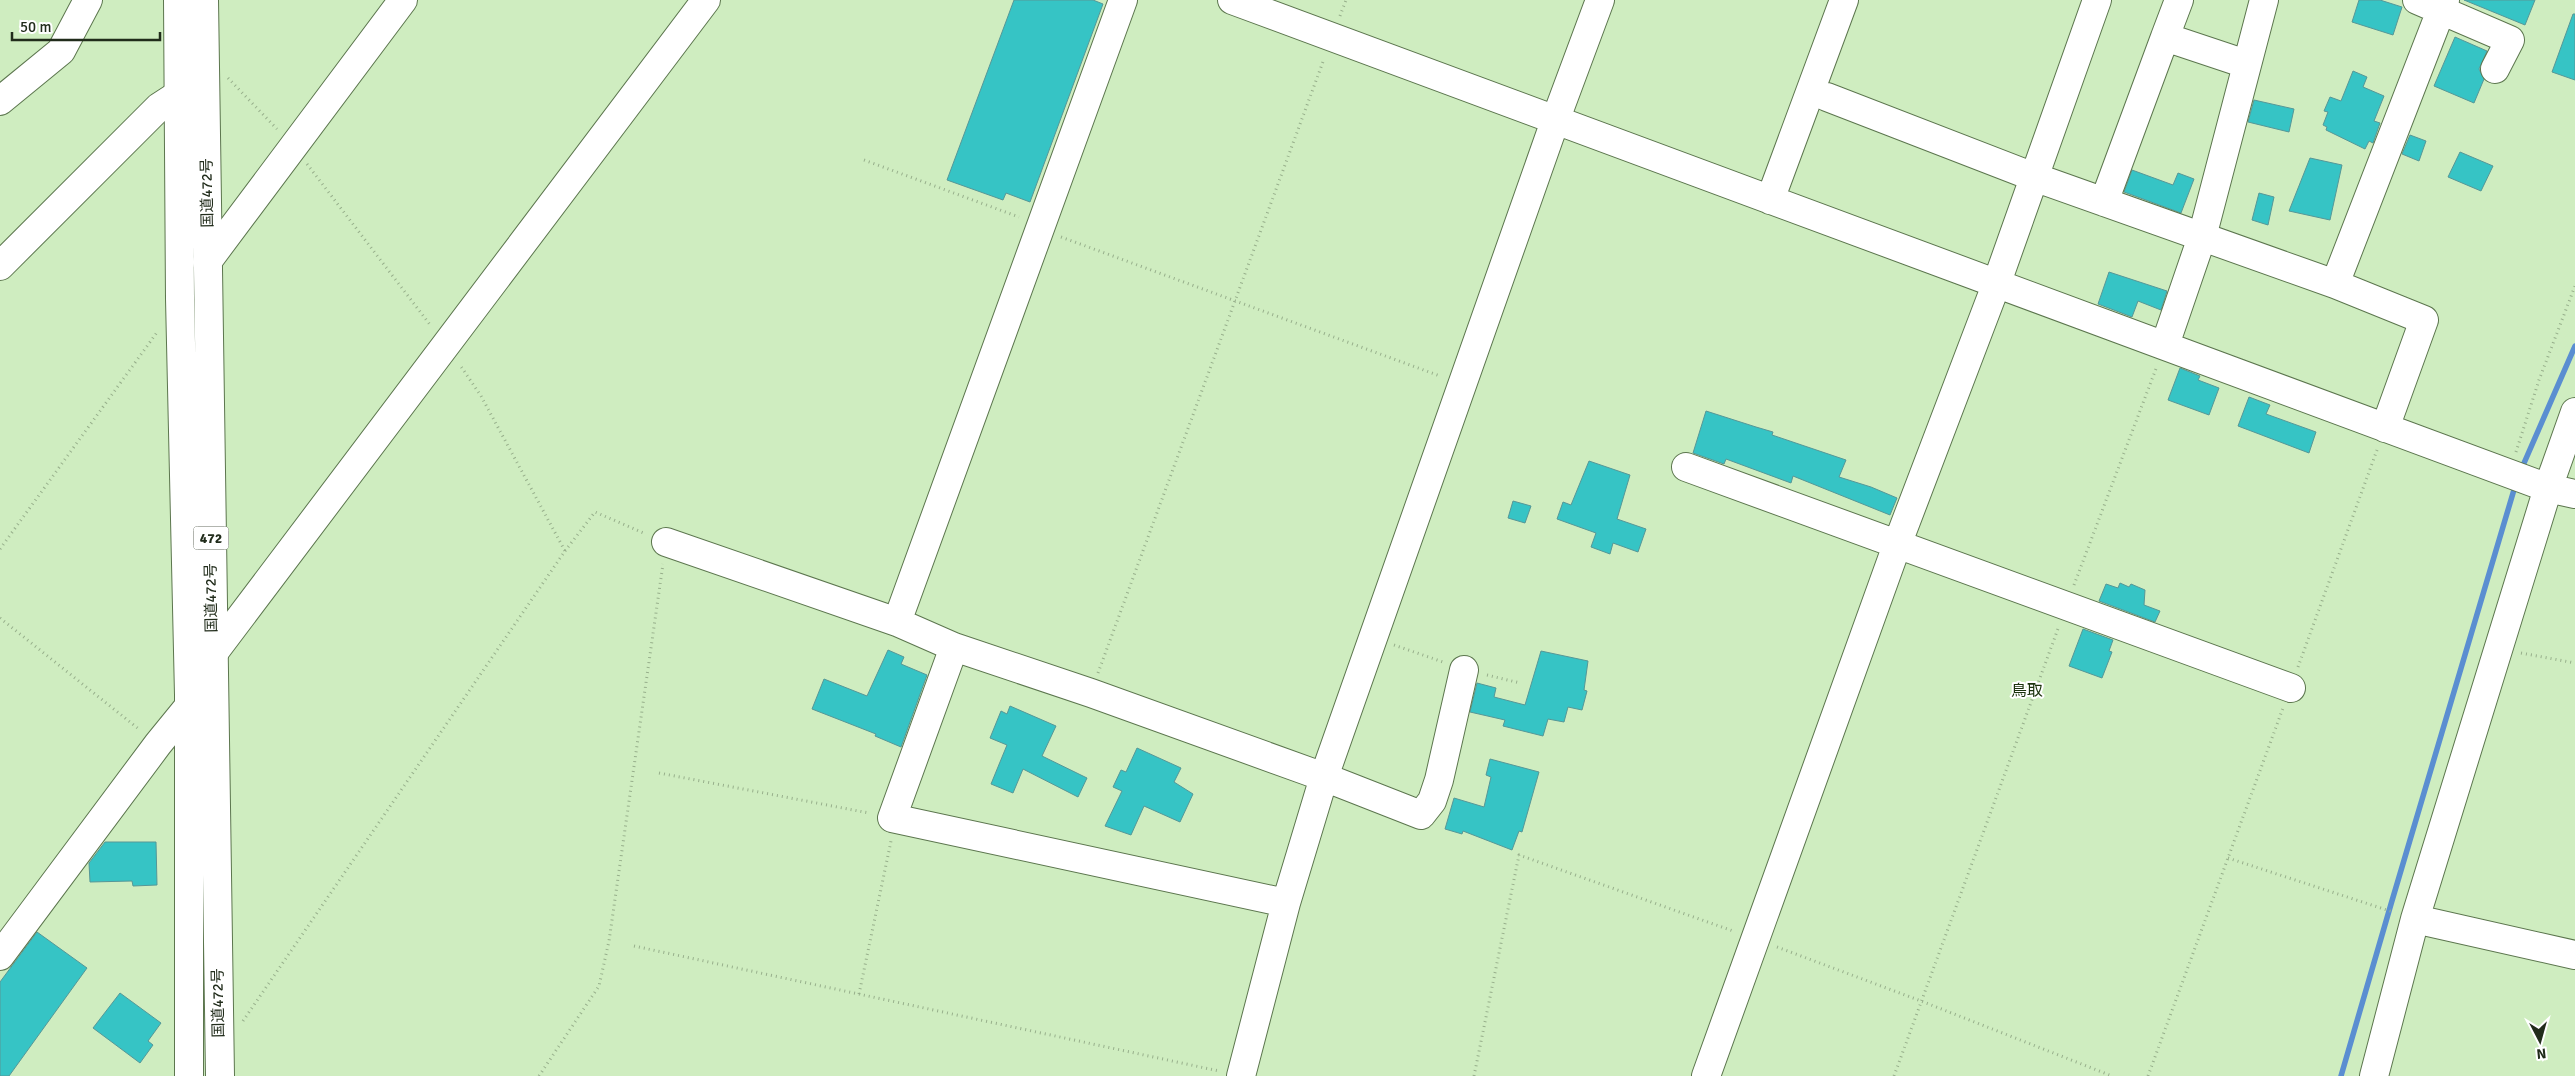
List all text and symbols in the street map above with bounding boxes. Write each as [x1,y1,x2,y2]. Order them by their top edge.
scale bar [12,10,160,42]
text: 50 m [20,18,51,36]
street label: 国道472号 [197,158,217,228]
road number: 472 [194,526,228,550]
street label: 国道472号 [201,563,221,633]
district label: 鳥取 [2011,681,2043,701]
street label: 国道472号 [208,968,228,1038]
north arrow [2515,1016,2565,1066]
text: N [2536,1044,2547,1062]

